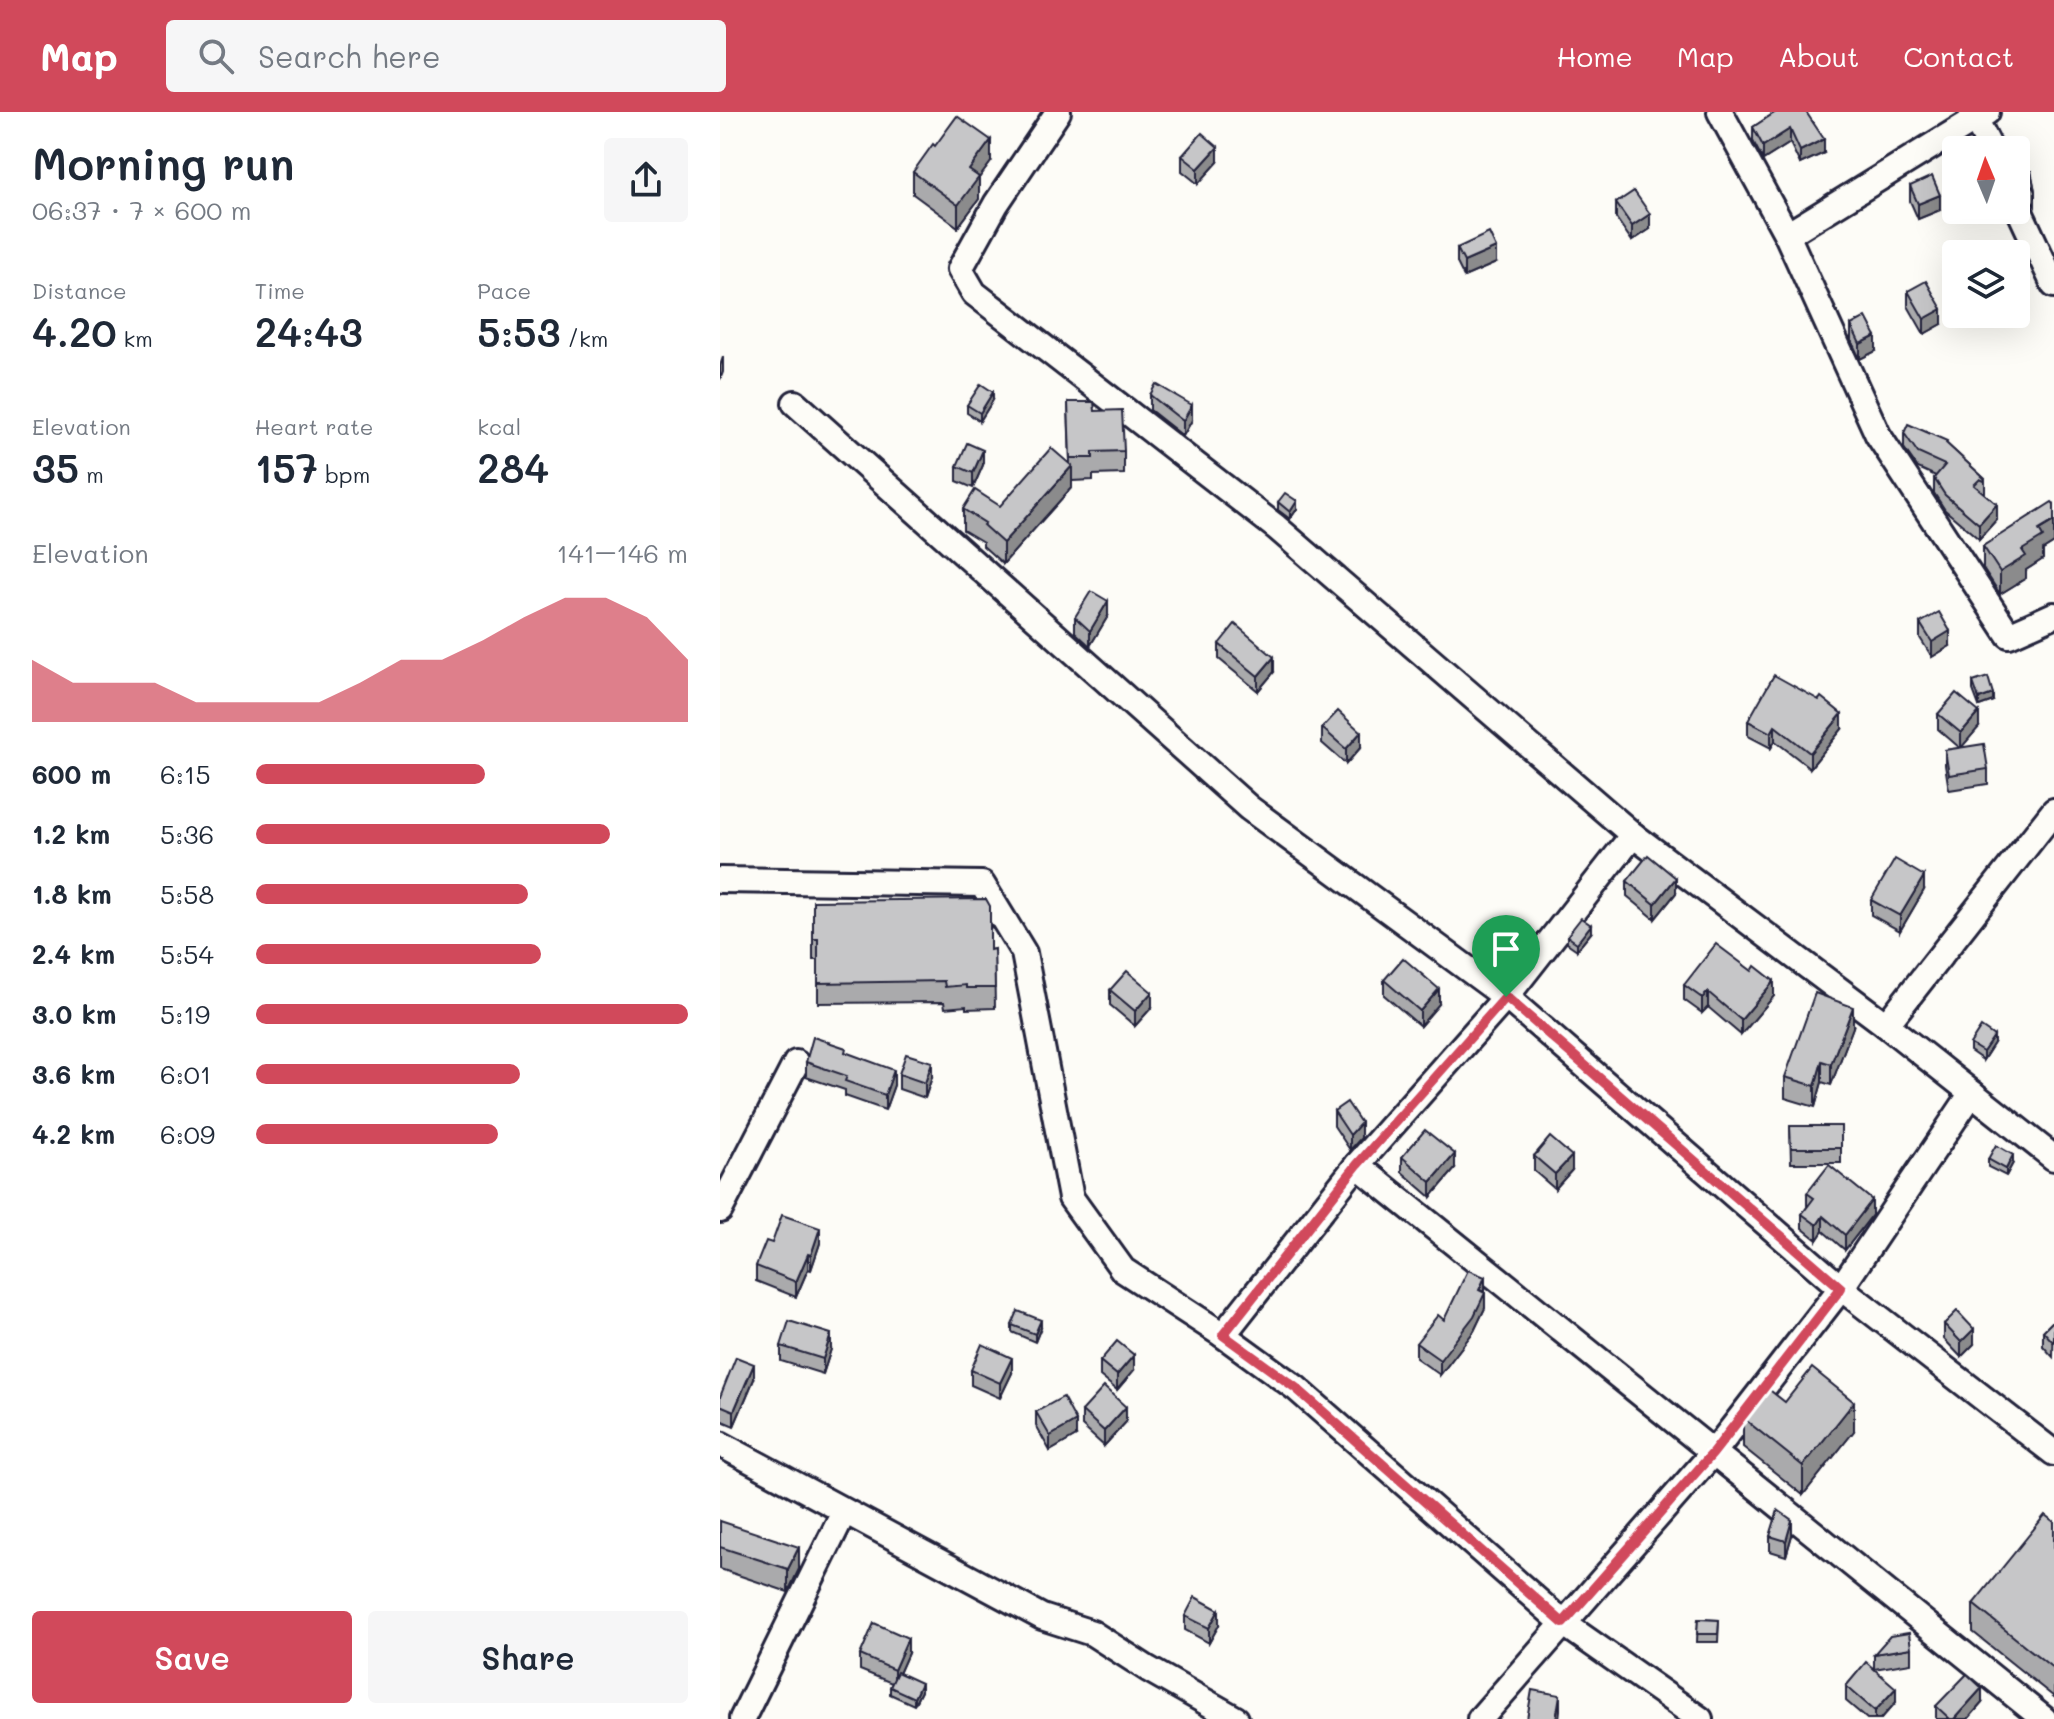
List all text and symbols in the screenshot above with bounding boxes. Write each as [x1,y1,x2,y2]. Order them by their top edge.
search box [166,20,726,92]
text: Map [40,31,118,81]
icon: search [194,34,238,78]
text: Search here [258,36,441,76]
text: Home [1557,38,1633,74]
text: Map [1677,38,1734,74]
text: About [1778,38,1859,74]
text: Contact [1903,38,2014,74]
text: Morning run [32,134,295,191]
north arrow [1942,136,2030,224]
map controls [1942,136,2030,328]
button: share [604,138,688,222]
text: 06:37 · 7 × 600 m [32,193,251,227]
button: layers [1942,240,2030,328]
text: Distance [32,276,127,305]
text: Time [255,276,305,305]
text: Pace [477,276,531,305]
text: 4.20 [32,305,117,357]
text: 24:43 [255,305,363,357]
text: 5:53 [477,305,560,357]
text: km [117,324,153,353]
text: /km [560,324,608,353]
text: Elevation [32,412,131,441]
text: Heart rate [255,412,373,441]
text: kcal [477,412,521,441]
text: 35 [32,441,79,493]
text: 157 [255,441,318,493]
text: 284 [477,441,549,493]
text: m [79,460,104,489]
text: bpm [318,460,370,489]
text: Elevation [32,536,149,570]
text: 141–146 m [557,536,688,570]
text: 600 m [32,757,111,791]
text: 6:15 [160,757,211,791]
text: 1.2 km [32,817,110,851]
text: 5:36 [160,817,214,851]
text: 1.8 km [32,877,112,911]
text: 5:58 [160,877,214,911]
pin [1472,915,1540,997]
icon: arrive [1484,927,1528,971]
text: 2.4 km [32,937,115,971]
text: 5:54 [160,937,214,971]
text: 3.0 km [32,997,116,1031]
text: 5:19 [160,997,210,1031]
text: 3.6 km [32,1057,115,1091]
text: 6:01 [160,1057,211,1091]
text: 4.2 km [32,1117,115,1151]
text: 6:09 [160,1117,215,1151]
button: Save [32,1611,352,1703]
button: Share [368,1611,688,1703]

